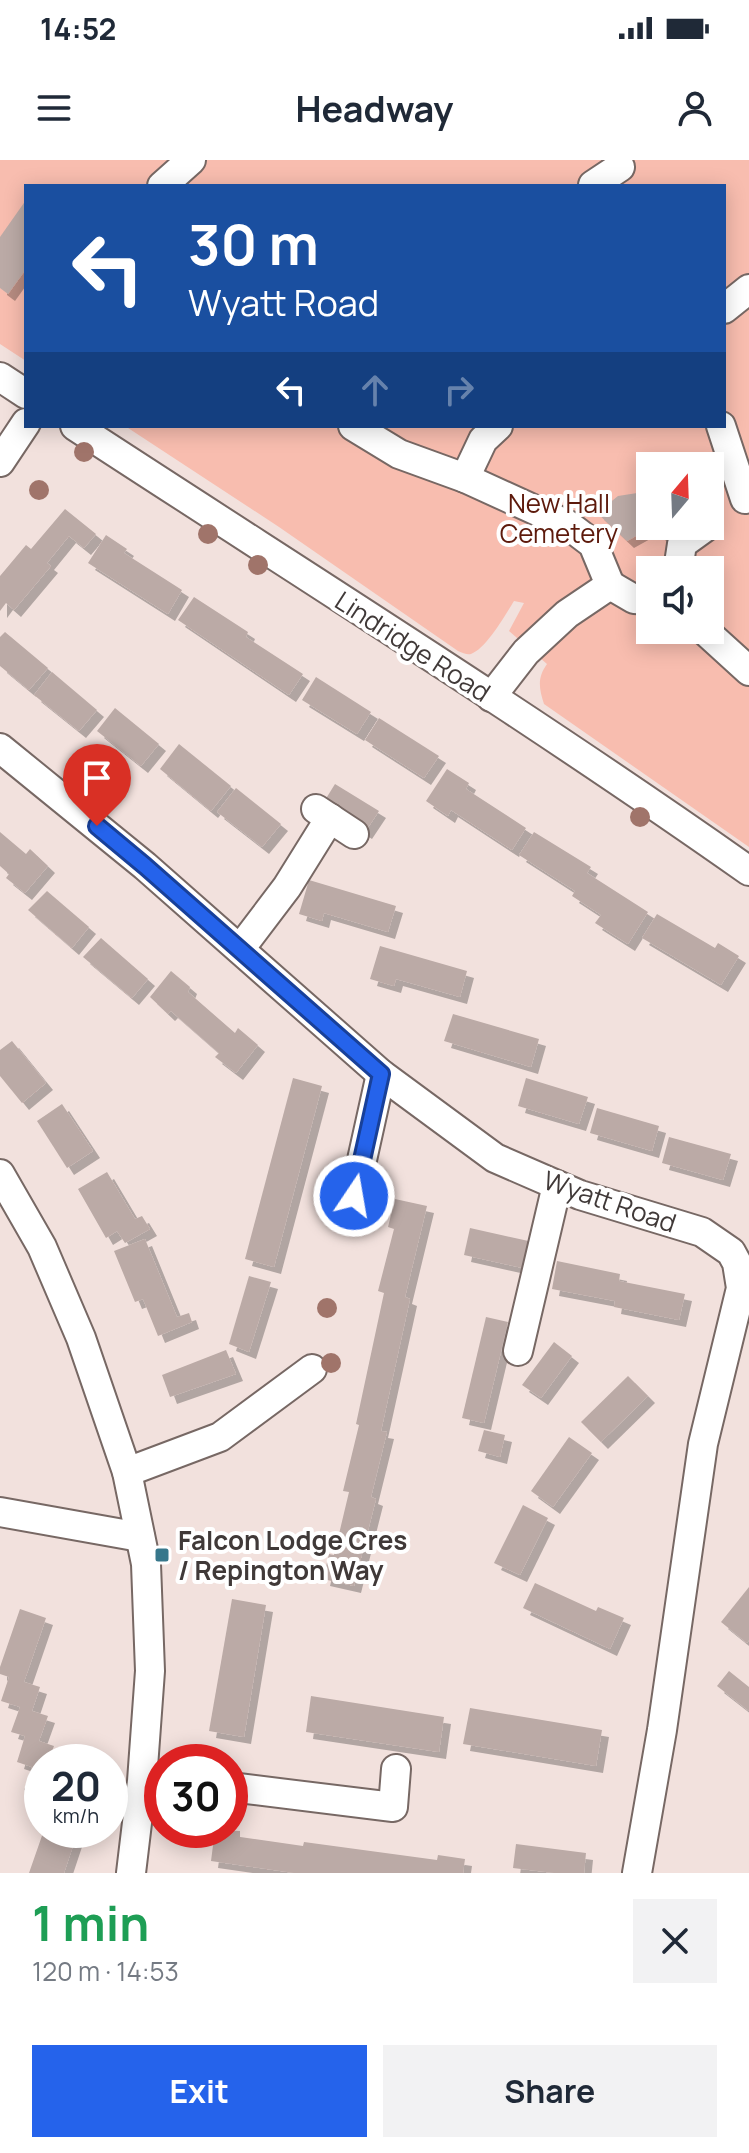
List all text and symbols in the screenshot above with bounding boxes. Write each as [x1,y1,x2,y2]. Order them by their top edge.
text: 14:52 [40,8,116,49]
text: Headway [296,84,453,133]
icon: menu [32,86,76,130]
icon: person [673,86,717,130]
text: 30 m [188,205,319,282]
icon: left [56,216,160,320]
text: Wyatt Road [188,278,379,327]
icon: left [269,368,313,412]
icon: ahead [353,368,397,412]
icon: right [437,368,481,412]
north arrow [636,452,724,540]
map controls [636,452,724,644]
park label: New Hall Cemetery [500,485,619,551]
button: sound [636,556,724,644]
street label: Lindridge Road [328,582,498,710]
pin [63,744,131,826]
icon: arrive [75,756,119,800]
position arrow [312,1154,396,1238]
street label: Wyatt Road [539,1162,681,1240]
place label: Falcon Lodge Cres / Repington Way [178,1522,407,1588]
marker: Falcon Lodge Cres / Repington Way [153,1546,171,1564]
speed limit sign: 30 [144,1744,248,1848]
text: 20 [51,1758,101,1813]
text: km/h [53,1802,99,1829]
text: 1 min [32,1890,149,1955]
button: close [633,1899,717,1983]
text: 120 m · 14:53 [32,1953,179,1989]
button: Exit [32,2045,367,2137]
button: Share [383,2045,717,2137]

